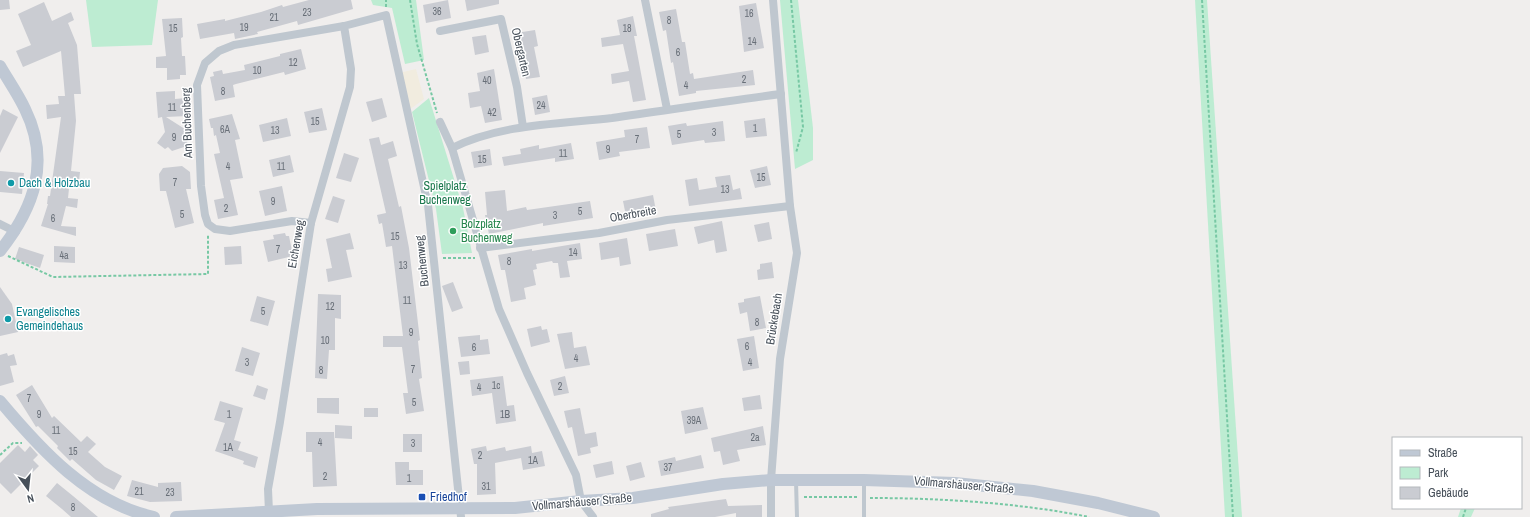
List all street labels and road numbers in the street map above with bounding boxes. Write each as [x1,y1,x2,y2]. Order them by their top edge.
street label: Obergarten [508,26,534,78]
street label: Am Buchenberg [178,87,196,160]
street label: Oberbreite [608,202,658,226]
street label: Eichenweg [284,218,308,269]
street label: Buchenweg [411,234,433,287]
street label: Brückebach [762,292,786,346]
street label: Vollmarshäuser Straße [913,473,1015,497]
street label: Vollmarshäuser Straße [531,490,633,514]

